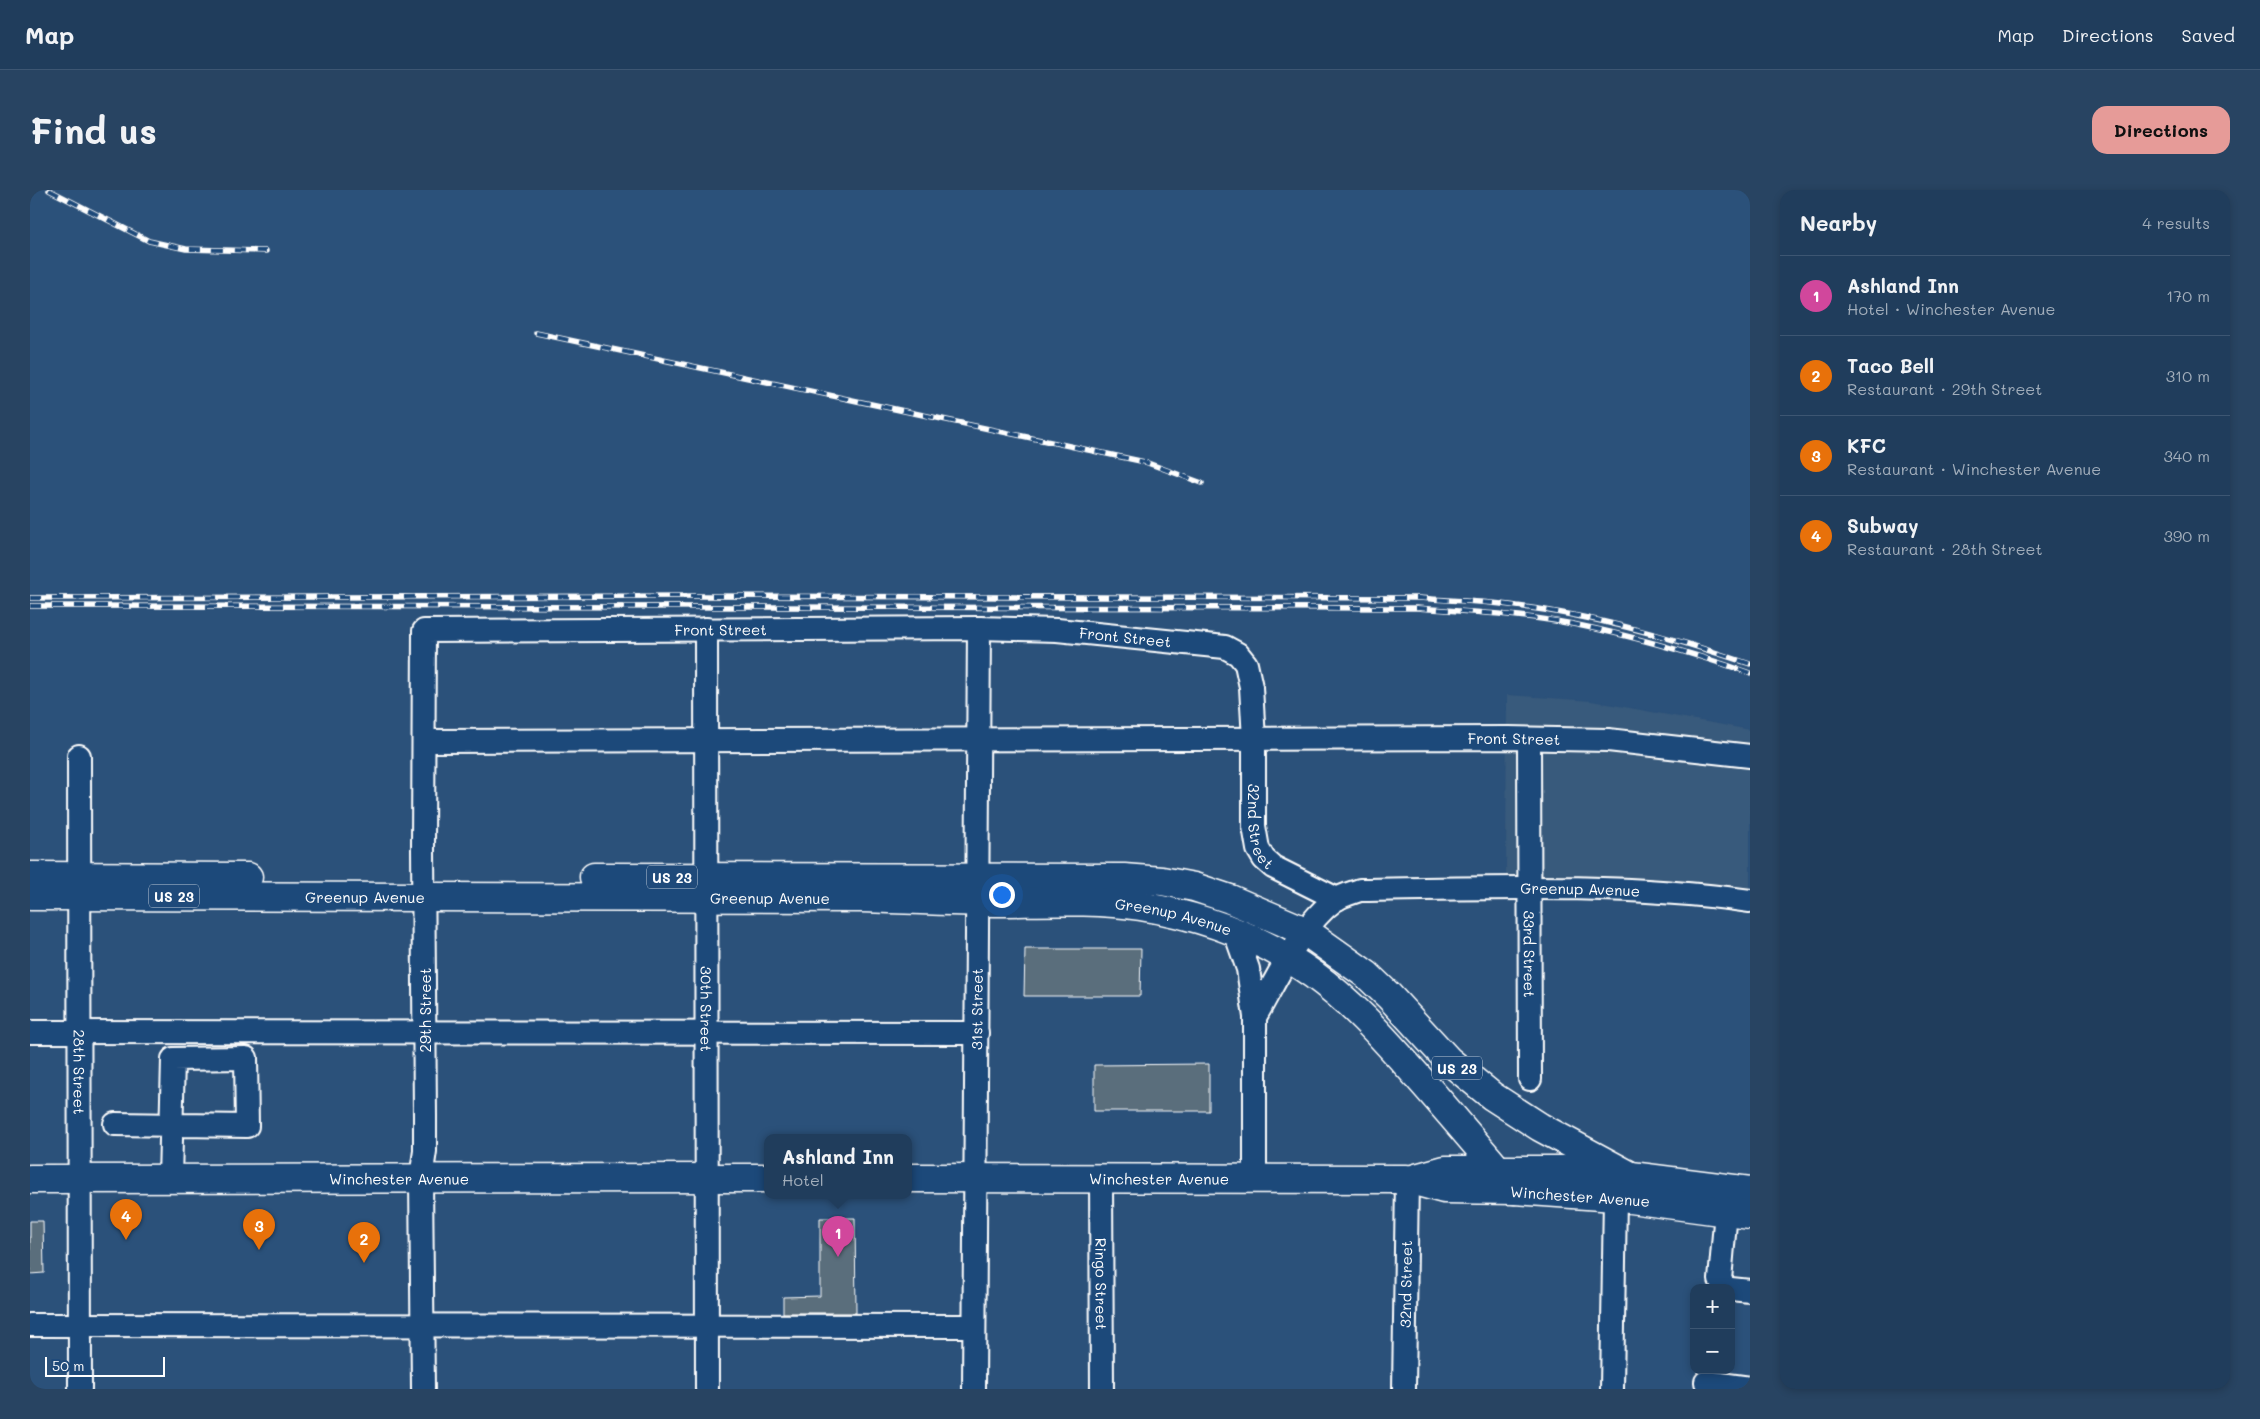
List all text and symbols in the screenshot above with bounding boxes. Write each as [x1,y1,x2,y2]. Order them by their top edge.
text: Map [25,19,74,50]
text: Map [1997,23,2034,47]
text: Directions [2062,23,2154,47]
text: Saved [2182,23,2235,47]
button: Directions [2092,106,2230,154]
text: Find us [30,107,157,153]
text: Nearby [1800,209,1877,236]
text: 4 results [2142,212,2210,233]
text: Ashland Inn [1847,273,1959,298]
text: 1 [1812,285,1820,306]
text: 170 m [2166,285,2210,306]
text: Hotel · Winchester Avenue [1847,298,2055,319]
text: Taco Bell [1847,353,1934,378]
text: 2 [1812,365,1820,386]
text: 310 m [2166,365,2210,386]
text: Restaurant · 29th Street [1847,378,2042,399]
text: KFC [1847,433,1886,458]
text: 3 [1811,445,1821,466]
text: 340 m [2163,445,2210,466]
text: Restaurant · Winchester Avenue [1847,458,2101,479]
text: Subway [1847,513,1918,538]
text: 4 [1811,525,1821,546]
text: 390 m [2163,525,2210,546]
text: Restaurant · 28th Street [1847,538,2043,559]
street label: Front Street [674,619,767,640]
street label: Front Street [1078,622,1172,652]
street label: Front Street [1468,728,1560,749]
street label: 32nd Street [1244,784,1278,873]
road number: US 23 [647,866,697,889]
street label: Greenup Avenue [1520,878,1641,901]
your location [989,882,1015,908]
road number: US 23 [149,884,199,908]
street label: Greenup Avenue [305,887,425,907]
street label: Greenup Avenue [710,888,830,908]
street label: Greenup Avenue [1114,893,1235,940]
street label: 33rd Street [1520,910,1540,998]
street label: 30th Street [696,966,717,1052]
street label: 29th Street [415,968,435,1052]
street label: 31st Street [966,968,987,1050]
street label: 28th Street [69,1029,90,1115]
road number: US 23 [1432,1056,1482,1080]
popup [764,1134,912,1199]
text: Ashland Inn [782,1144,894,1169]
street label: Winchester Avenue [329,1168,469,1189]
street label: Winchester Avenue [1089,1168,1229,1189]
text: Hotel [782,1169,824,1190]
street label: Winchester Avenue [1509,1181,1651,1211]
pin: 4 [110,1199,142,1240]
pin: 3 [243,1209,275,1250]
pin: 1 [822,1216,854,1257]
pin: 2 [348,1222,380,1263]
street label: Ringo Street [1091,1238,1112,1330]
street label: 32nd Street [1395,1240,1416,1328]
map controls [1690,1284,1735,1374]
button: + [1690,1284,1735,1329]
button: − [1690,1329,1735,1374]
scale bar [45,1354,165,1377]
text: 50 m [52,1356,84,1375]

